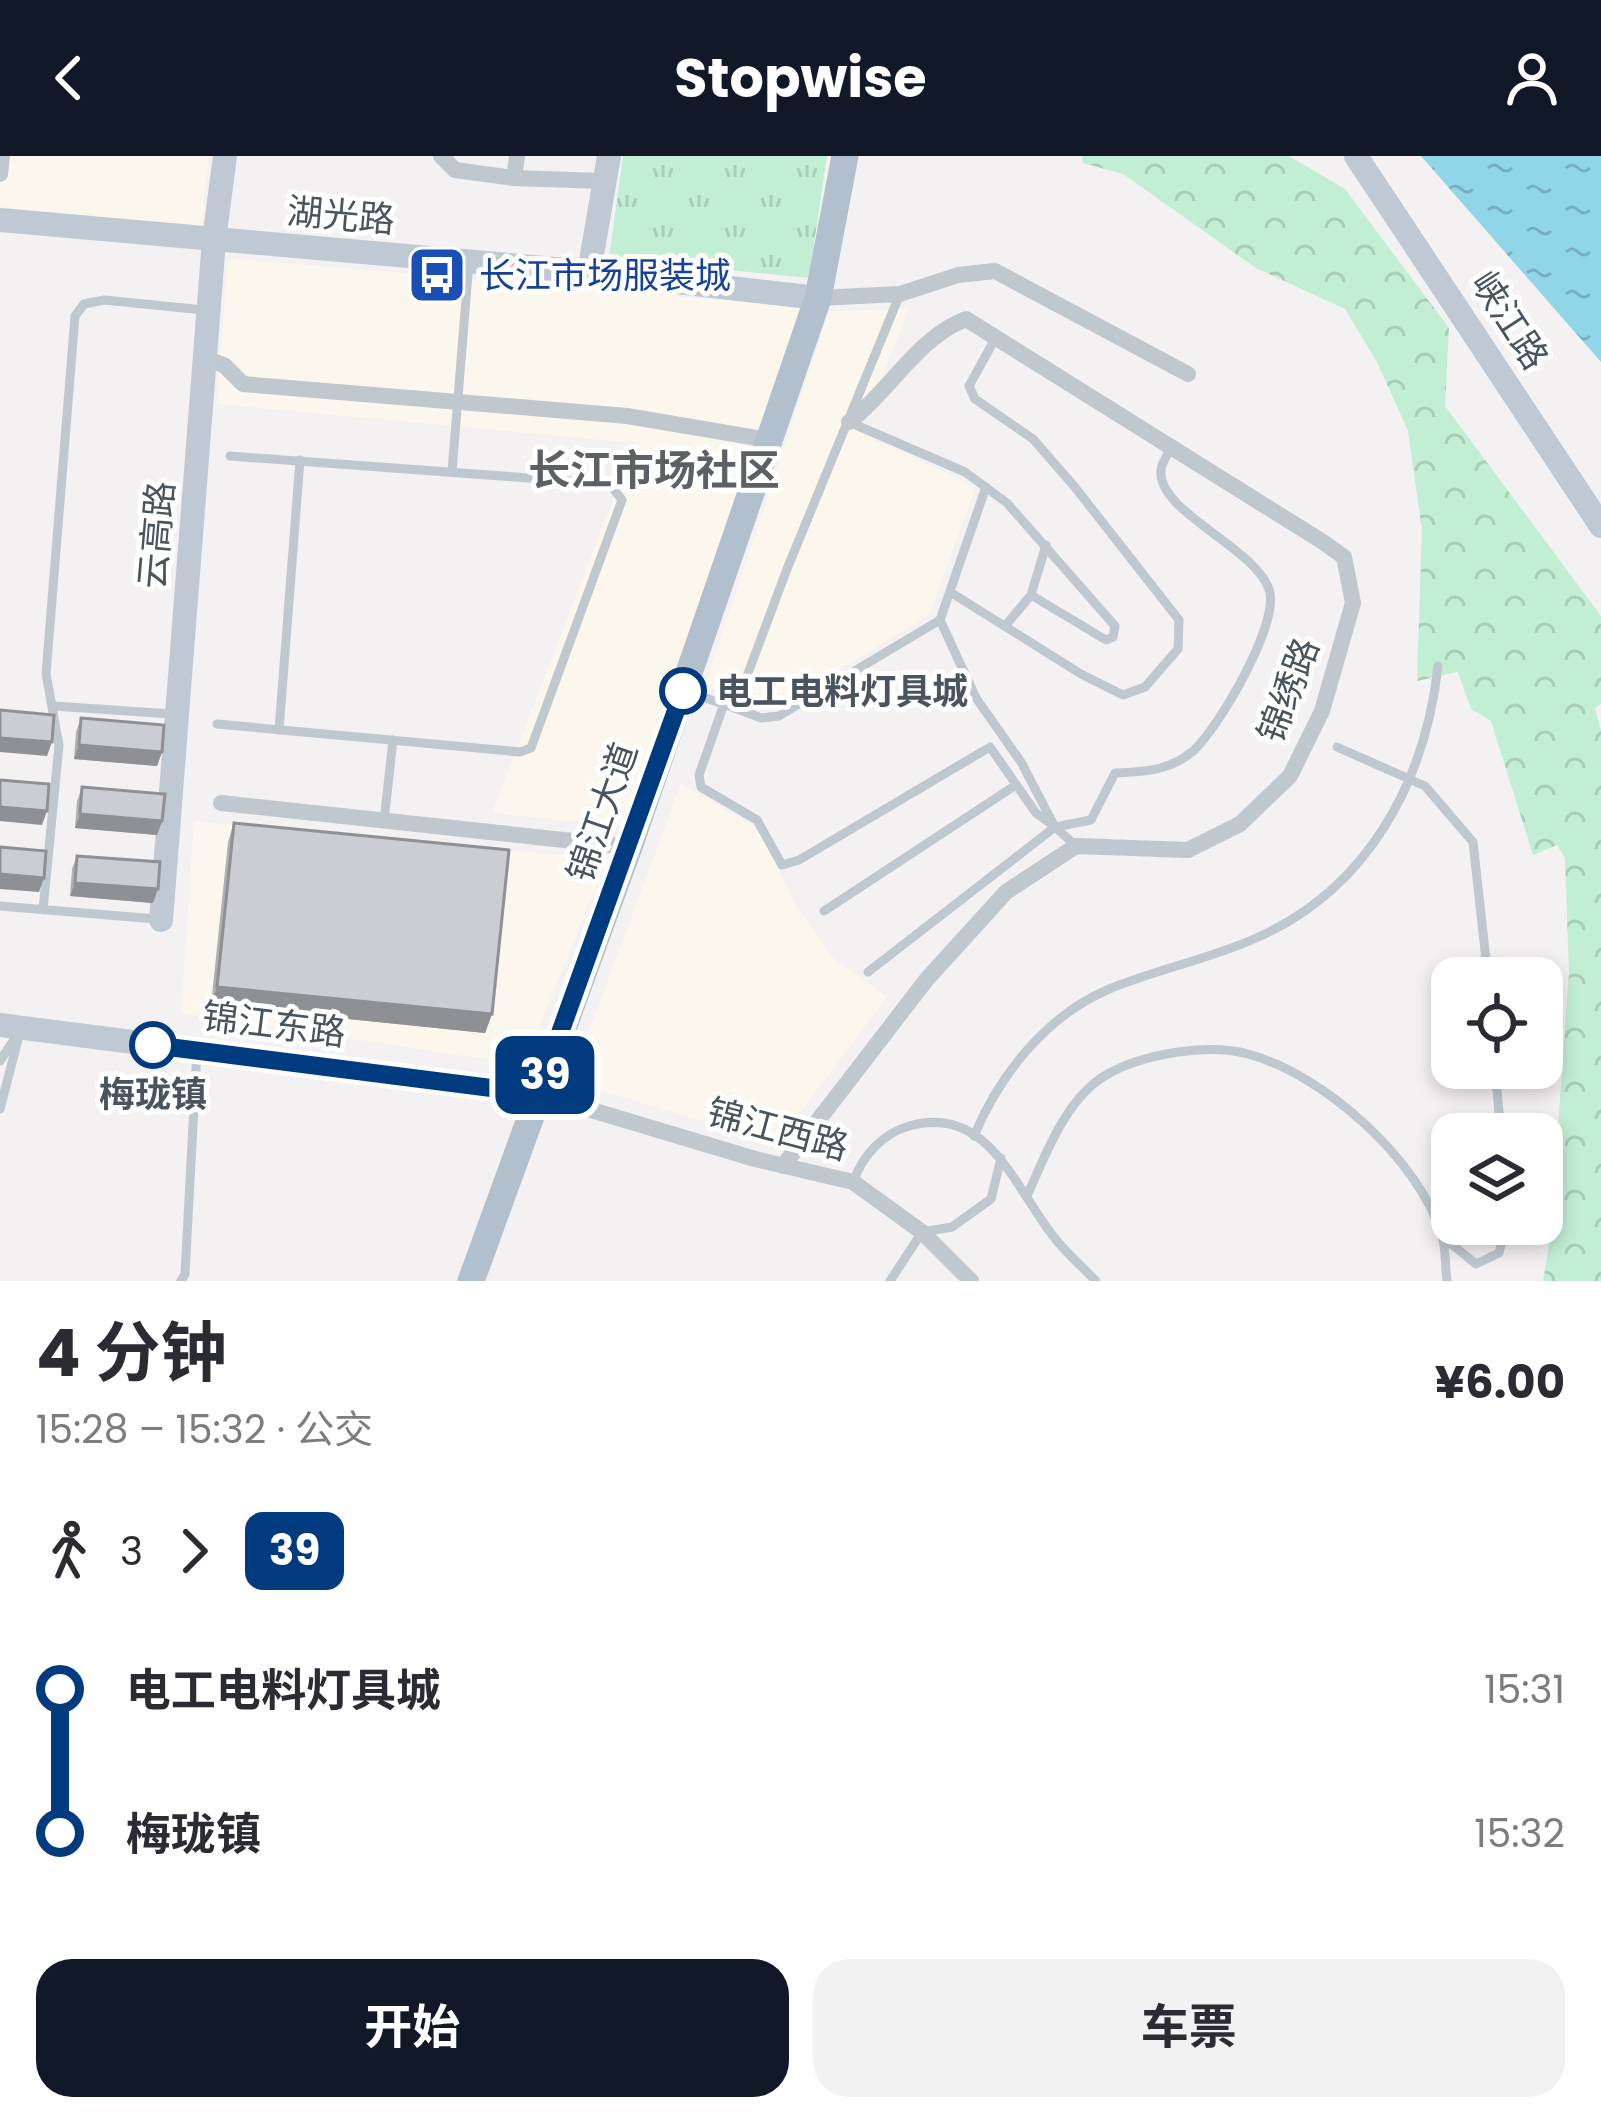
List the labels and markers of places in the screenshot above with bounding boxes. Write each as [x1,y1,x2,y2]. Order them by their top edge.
bus stop icon: 长江市场服装城 [406,244,468,306]
place label: 长江市场服装城 [479,250,731,301]
place label: 电工电料灯具城 [716,666,968,717]
marker: 电工电料灯具城 [661,669,705,713]
marker: 梅珑镇 [131,1023,175,1067]
place label: 梅珑镇 [99,1069,207,1120]

